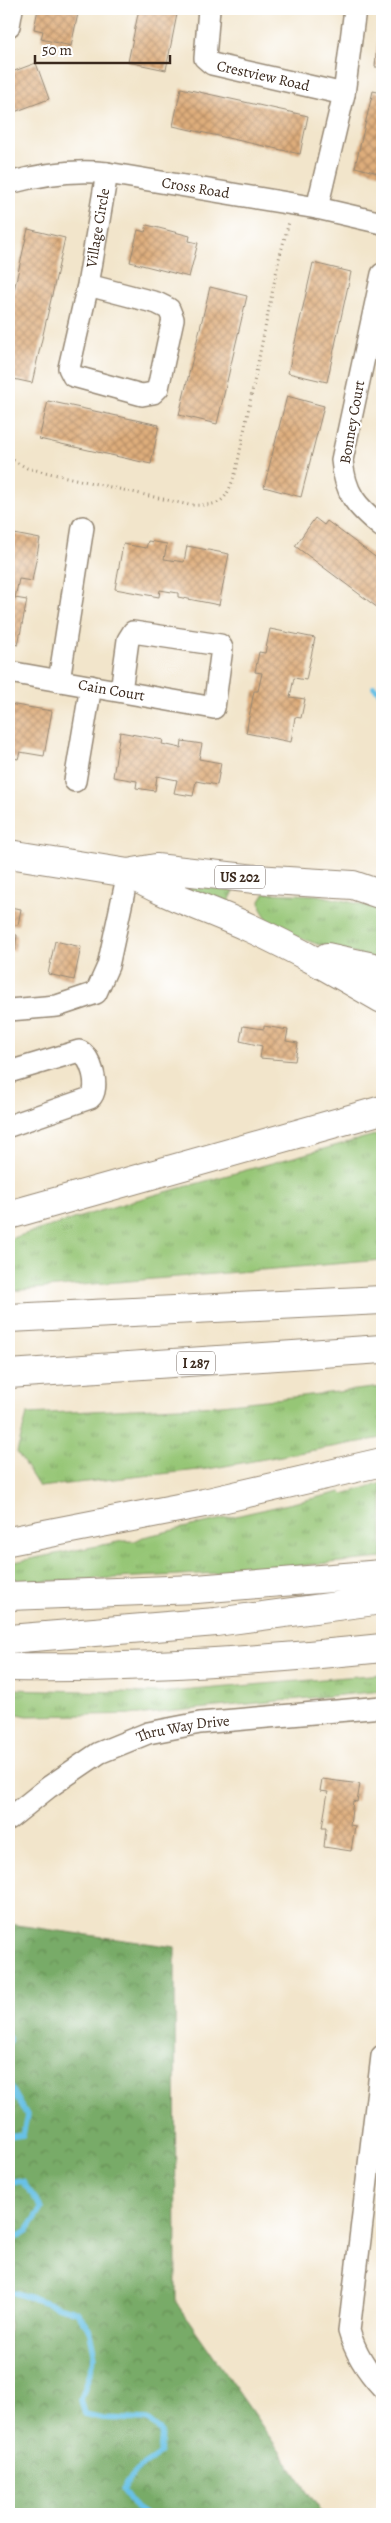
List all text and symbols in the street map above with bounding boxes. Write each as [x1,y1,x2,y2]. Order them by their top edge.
scale bar [35,32,170,64]
text: 50 m [42,40,72,60]
street label: Crestview Road [215,55,313,96]
street label: Cross Road [160,172,232,203]
street label: Village Circle [81,186,114,270]
street label: Bonney Court [335,379,369,465]
street label: Cain Court [77,674,146,706]
road number: US 202 [215,866,265,889]
road number: I 287 [177,1352,215,1375]
street label: Thru Way Drive [133,1710,231,1747]

